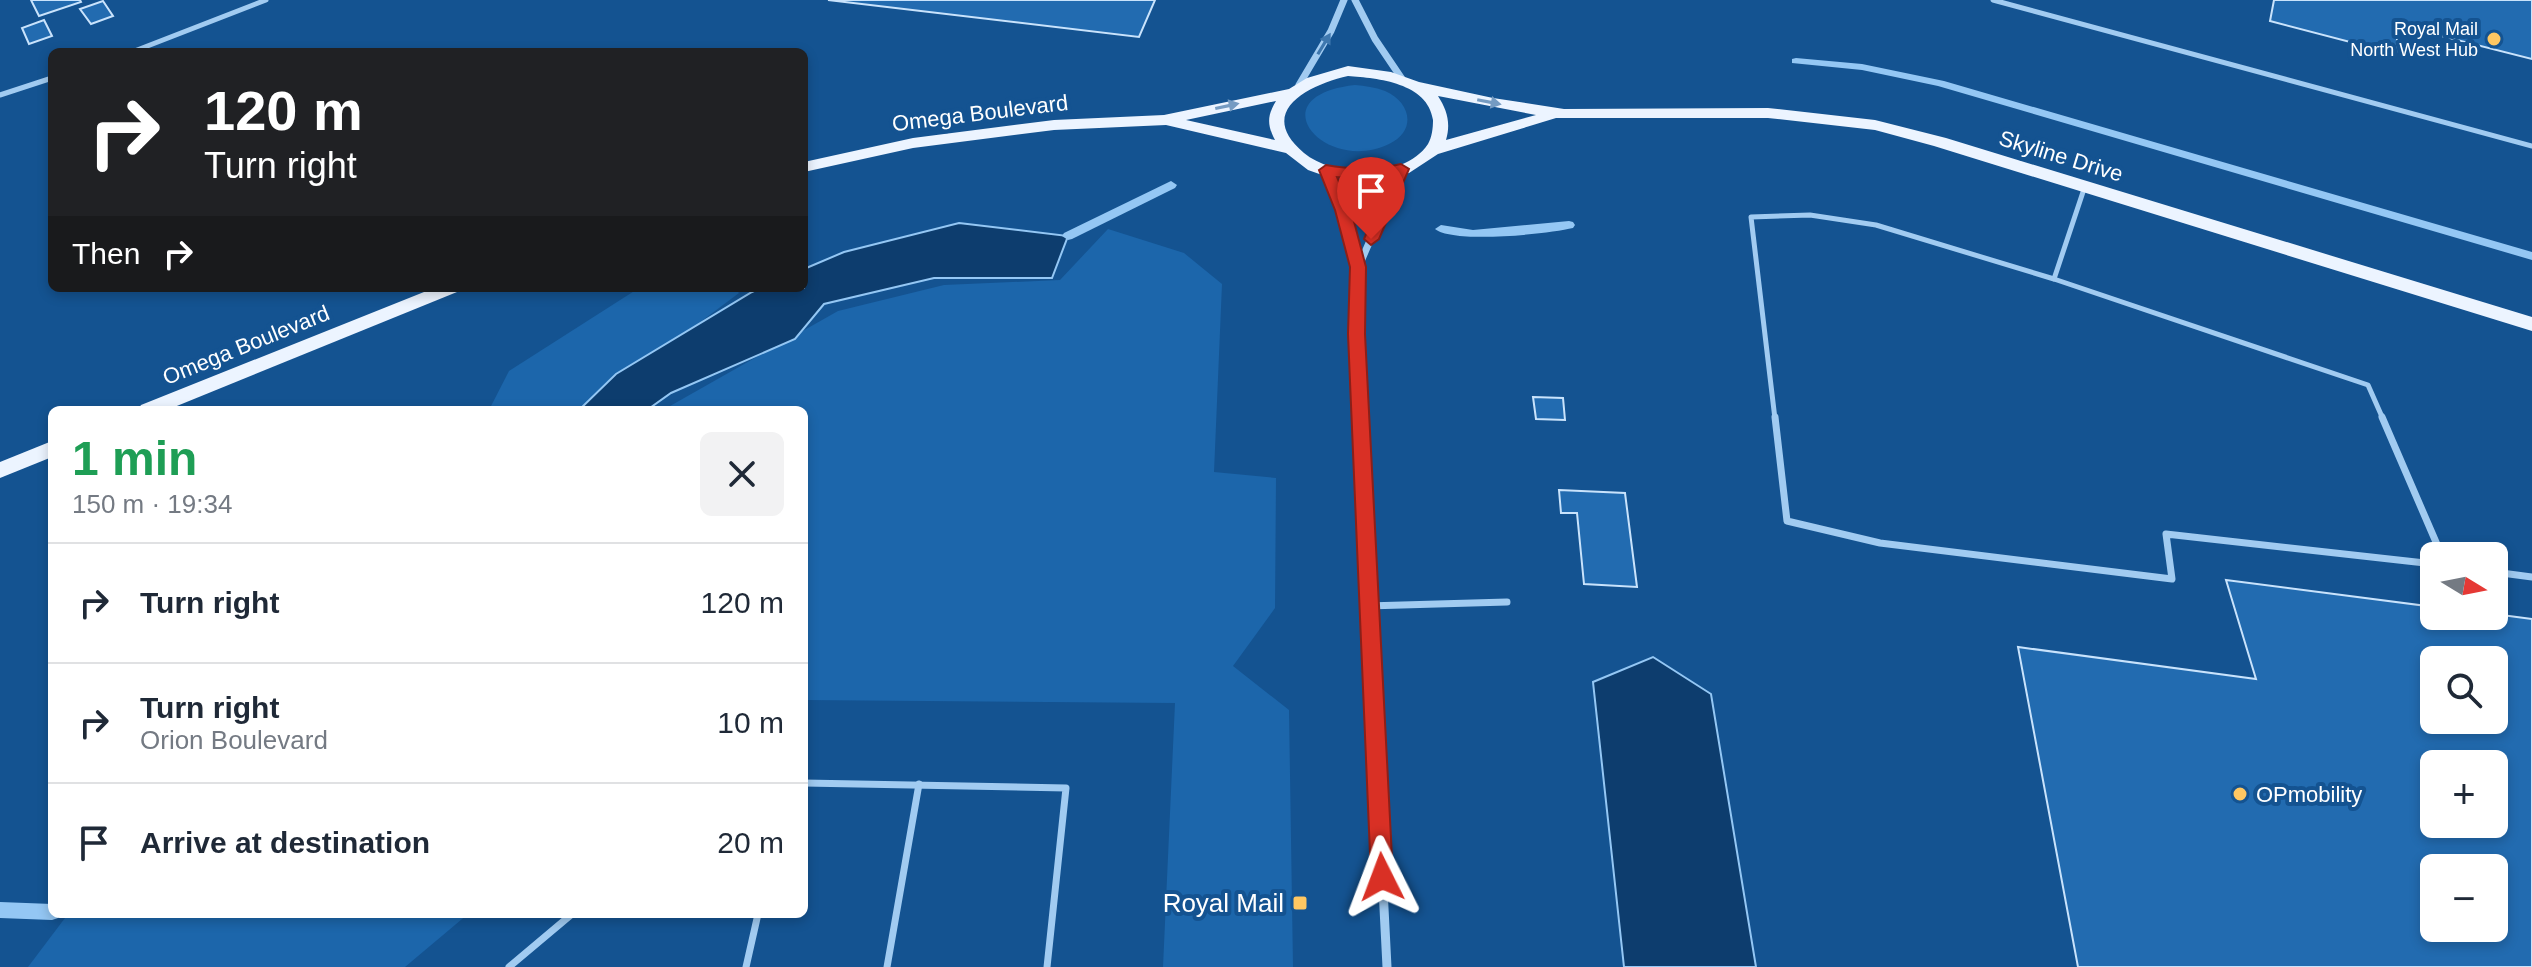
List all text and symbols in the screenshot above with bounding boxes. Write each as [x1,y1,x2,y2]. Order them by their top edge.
place label: Royal Mail North West Hub [2350,19,2478,60]
marker: Royal Mail North West Hub [2485,30,2503,48]
one-way arrow [1316,33,1330,55]
text: 120 m [204,79,363,142]
icon: right [72,80,176,184]
street label: Omega Boulevard [890,90,1070,136]
one-way arrow [1477,96,1502,109]
one-way arrow [1215,99,1240,112]
street label: Skyline Drive [1996,125,2126,187]
text: Turn right [204,145,357,186]
pin [1337,157,1405,239]
icon: arrive [1349,169,1393,213]
icon: right [156,232,200,276]
text: Then [72,237,140,270]
street label: Omega Boulevard [159,300,333,390]
text: 1 min [72,432,197,485]
button: close [700,432,784,516]
text: 150 m · 19:34 [72,489,232,519]
north arrow [2420,542,2508,630]
map controls [2420,542,2508,942]
icon: right [72,581,116,625]
text: Turn right [140,586,279,619]
text: 120 m [701,586,784,619]
button: search [2420,646,2508,734]
text: Turn right [140,691,279,724]
icon: right [72,701,116,745]
text: 10 m [717,706,784,739]
text: Orion Boulevard [140,725,328,755]
button: + [2420,750,2508,838]
place label: OPmobility [2256,782,2362,807]
marker: OPmobility [2231,785,2249,803]
icon: arrive [72,821,116,865]
text: Arrive at destination [140,826,430,859]
text: 20 m [717,826,784,859]
position arrow [1340,835,1424,919]
button: − [2420,854,2508,942]
place label: Royal Mail [1163,888,1284,918]
marker: Royal Mail [1291,894,1309,912]

